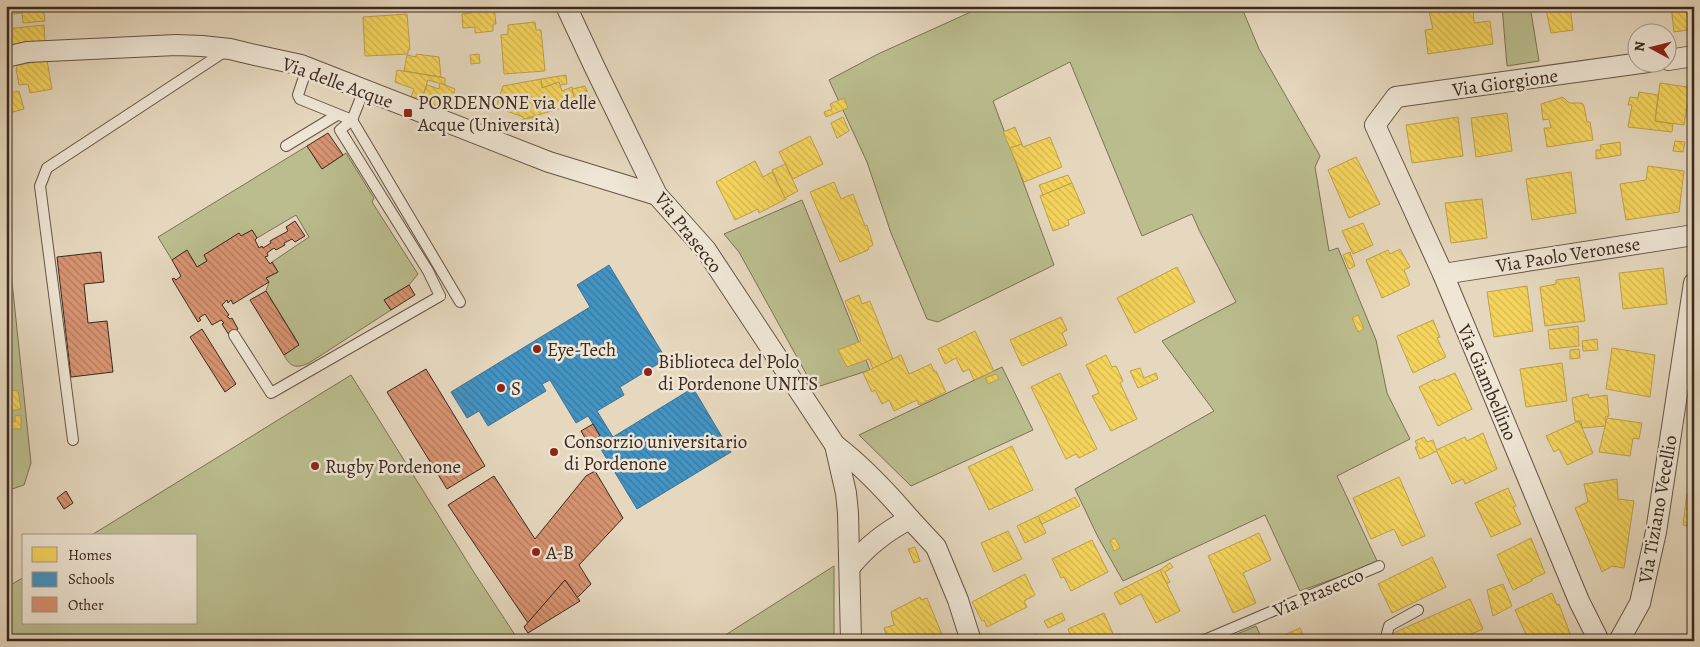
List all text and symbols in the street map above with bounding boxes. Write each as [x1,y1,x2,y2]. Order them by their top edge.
north arrow [1628,22,1678,72]
text: N [1630,40,1650,53]
street label: Via delle Acque [278,51,397,115]
street label: Via Giorgione [1450,63,1560,103]
place label: PORDENONE via delle Acque (Università) [417,90,596,138]
marker: PORDENONE via delle Acque (Università) [402,107,414,119]
street label: Via Prasecco [648,186,728,279]
street label: Via Paolo Veronese [1493,231,1642,279]
street label: Via Giambellino [1451,319,1523,444]
place label: Eye-Tech [547,337,616,363]
marker: Eye-Tech [531,343,543,355]
place label: Biblioteca del Polo di Pordenone UNITS [658,349,818,397]
marker: Biblioteca del Polo di Pordenone UNITS [642,366,654,378]
place label: S [511,376,521,402]
marker: S [495,382,507,394]
place label: Consorzio universitario di Pordenone [564,429,747,477]
street label: Via Tiziano Vecellio [1632,433,1684,586]
marker: Consorzio universitario di Pordenone [548,446,560,458]
place label: Rugby Pordenone [325,454,461,480]
marker: Rugby Pordenone [309,460,321,472]
legend [22,534,198,624]
place label: A-B [545,540,574,566]
text: Homes [68,545,112,565]
marker: A-B [530,546,542,558]
street label: Via Prasecco [1268,562,1368,624]
text: Schools [68,569,115,589]
text: Other [68,595,104,615]

